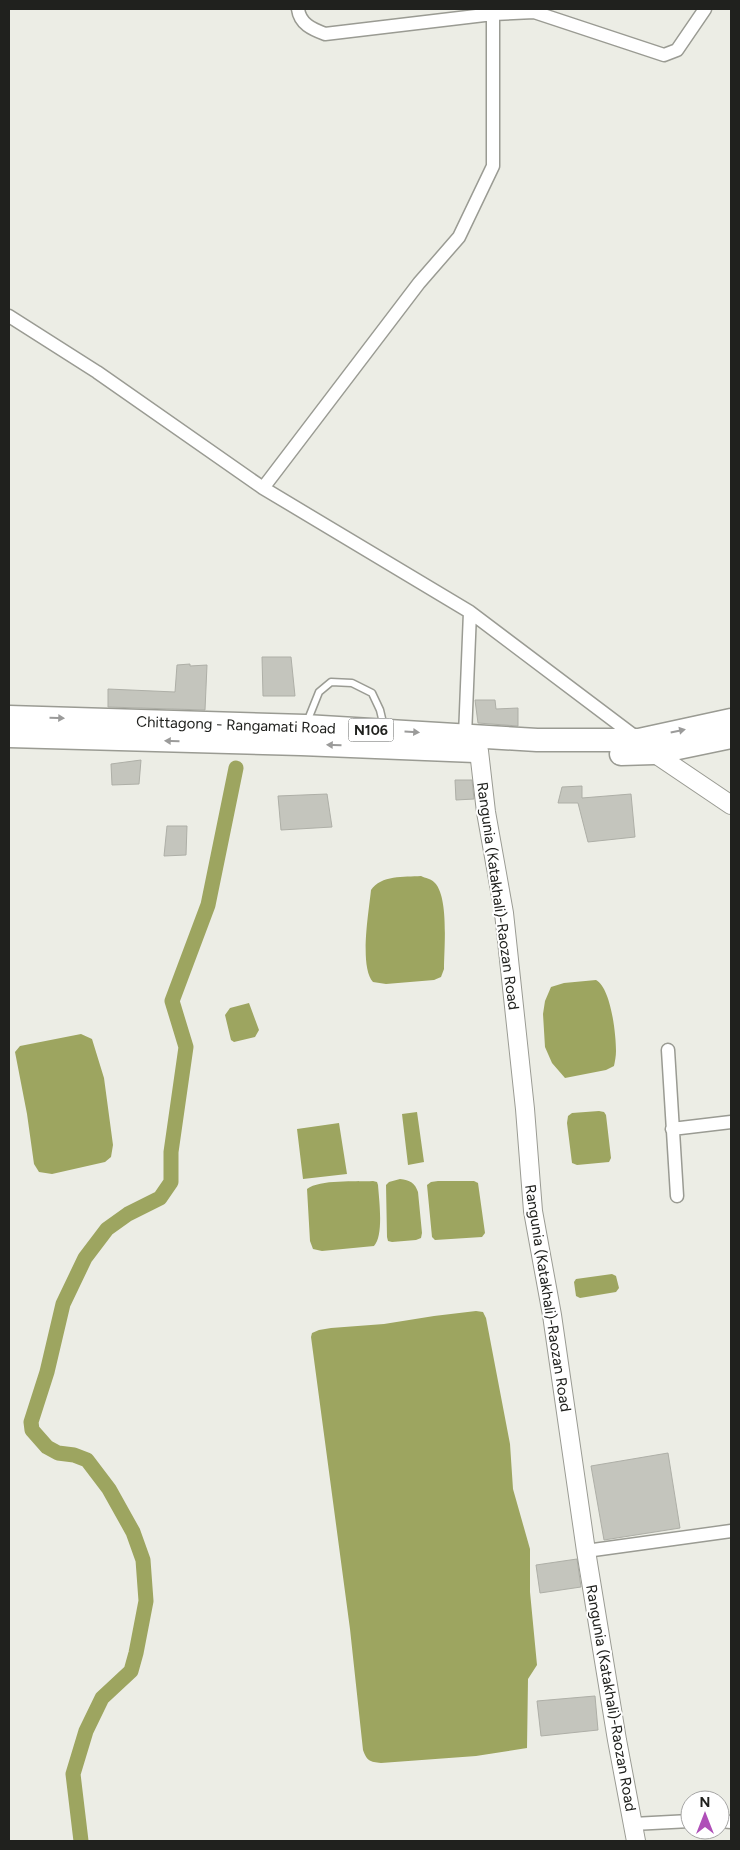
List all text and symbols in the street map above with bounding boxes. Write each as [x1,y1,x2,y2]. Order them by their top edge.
street label: Chittagong - Rangamati Road [136,713,336,737]
one-way arrow [50,715,66,723]
road number: N106 [348,718,394,742]
one-way arrow [671,727,686,735]
one-way arrow [404,729,420,737]
one-way arrow [164,737,180,745]
one-way arrow [326,741,342,749]
street label: Rangunia (Katakhali)-Raozan Road [473,781,523,1011]
street label: Rangunia (Katakhali)-Raozan Road [521,1183,575,1413]
street label: Rangunia (Katakhali)-Raozan Road [582,1583,640,1813]
north arrow [680,1790,730,1840]
text: N [700,1794,710,1811]

